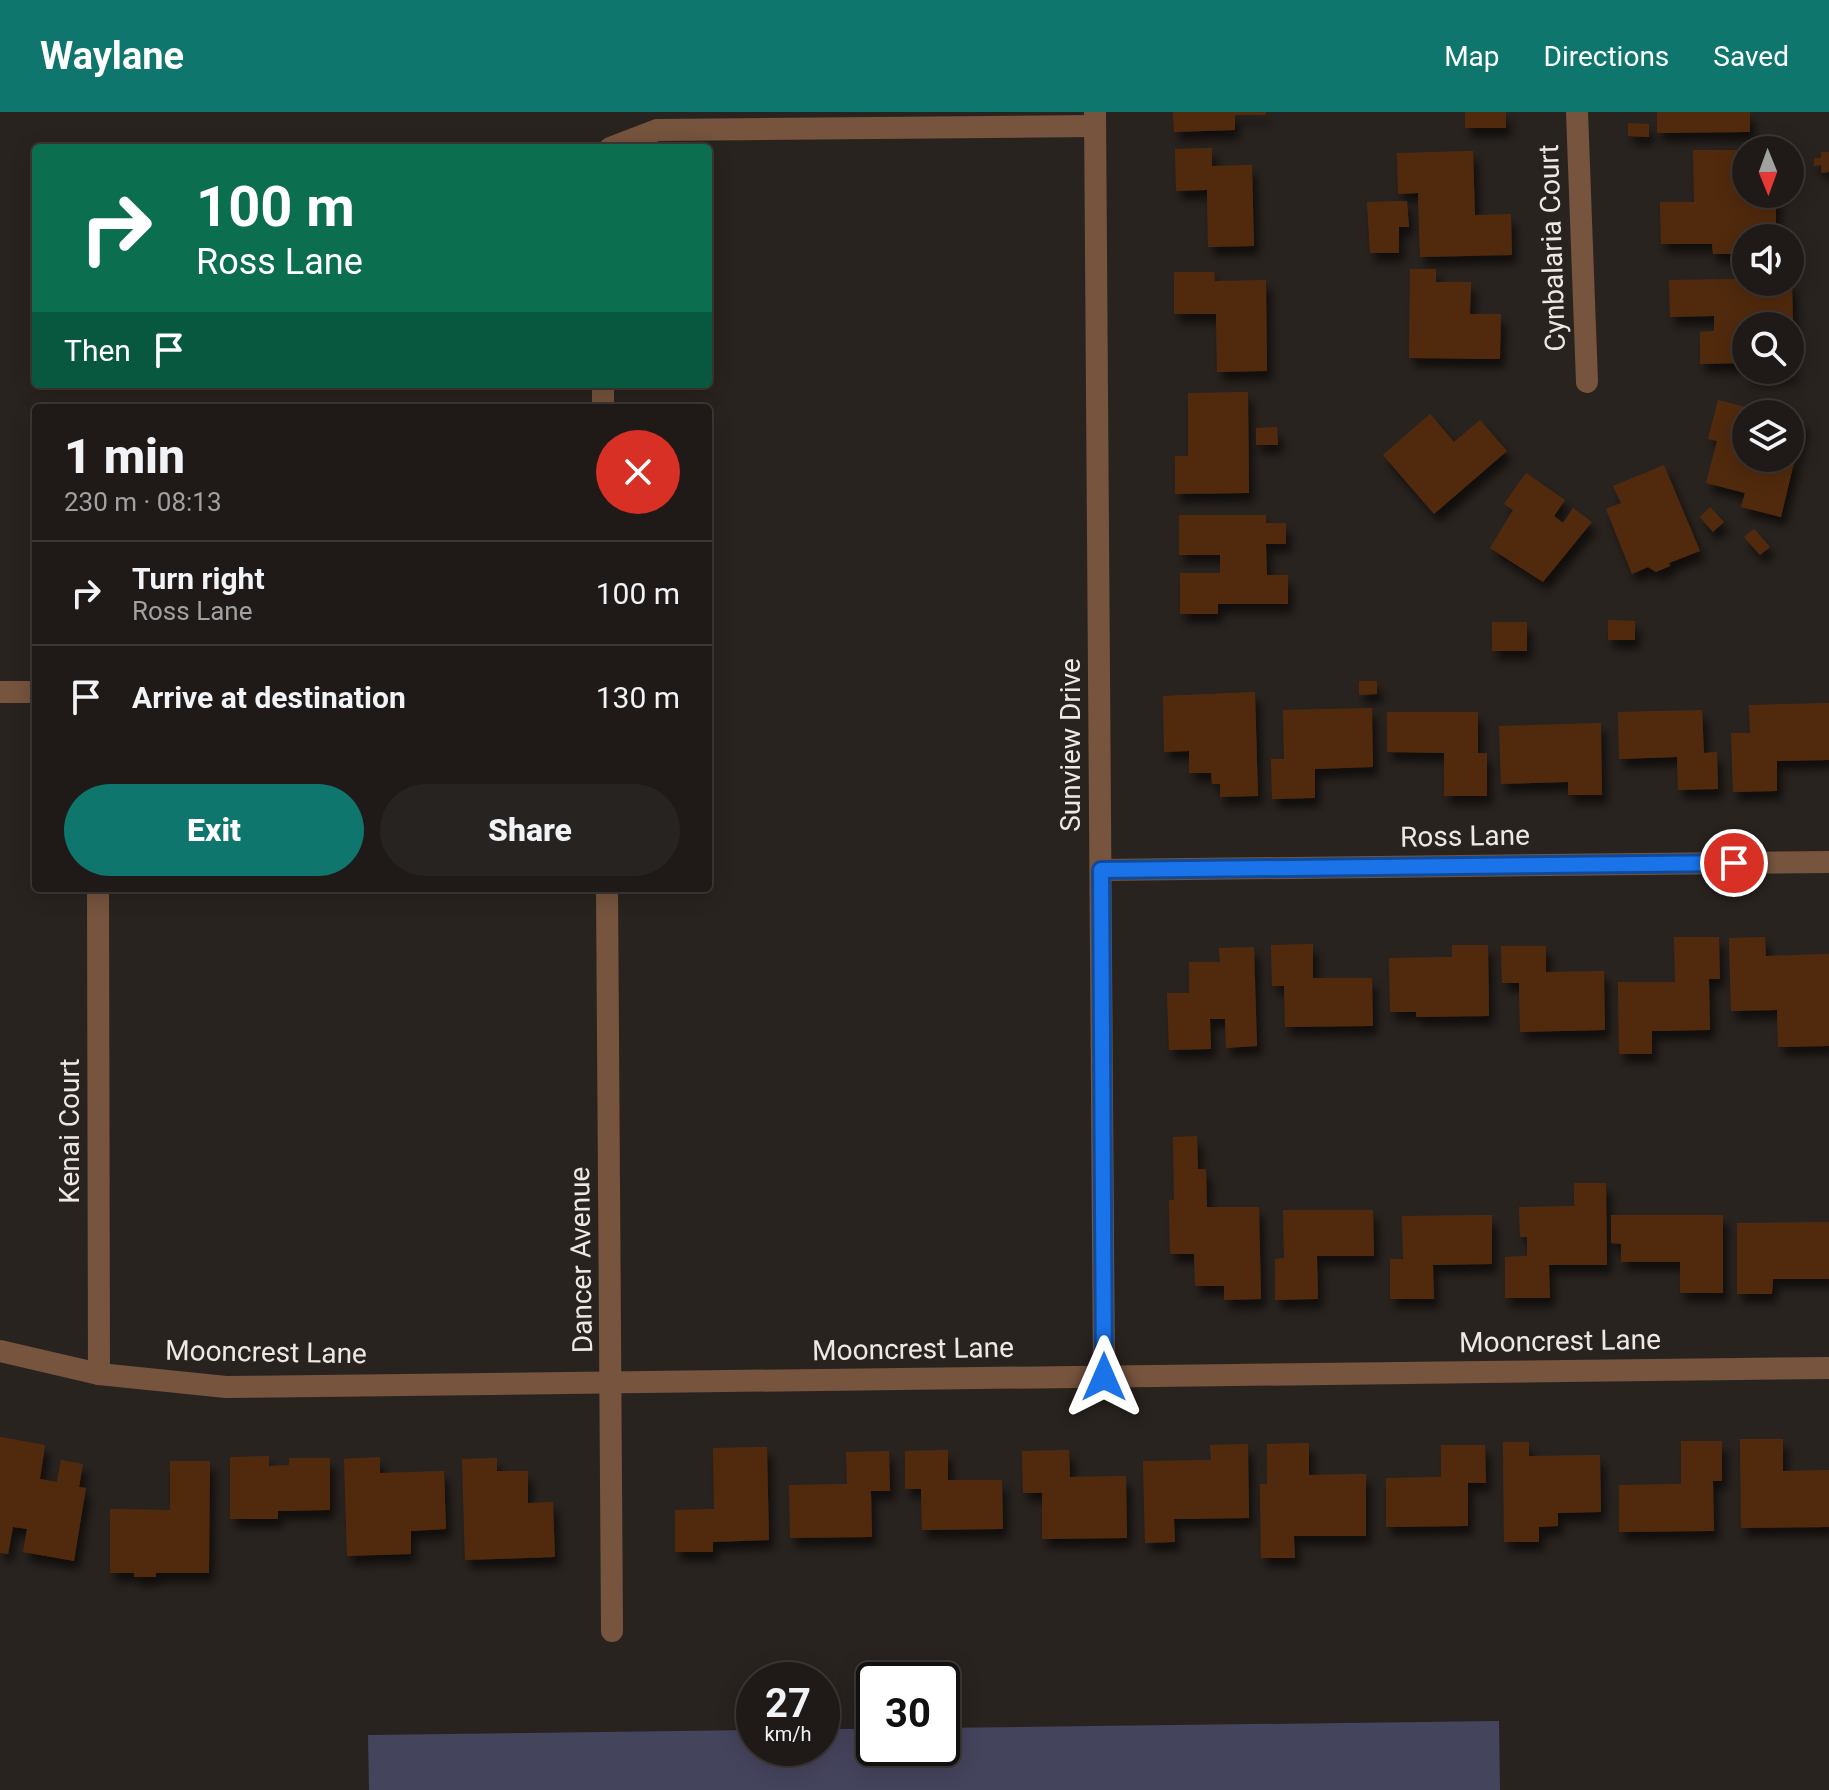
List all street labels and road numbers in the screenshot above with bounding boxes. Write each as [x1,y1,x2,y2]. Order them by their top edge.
street label: Cynbalaria Court [1532,144,1572,352]
street label: Sunview Drive [1054,658,1087,832]
street label: Ross Lane [1400,818,1530,854]
street label: Kenai Court [53,1058,86,1204]
street label: Dancer Avenue [563,1166,599,1354]
street label: Mooncrest Lane [1459,1323,1661,1359]
street label: Mooncrest Lane [812,1331,1014,1367]
street label: Mooncrest Lane [165,1334,367,1370]

